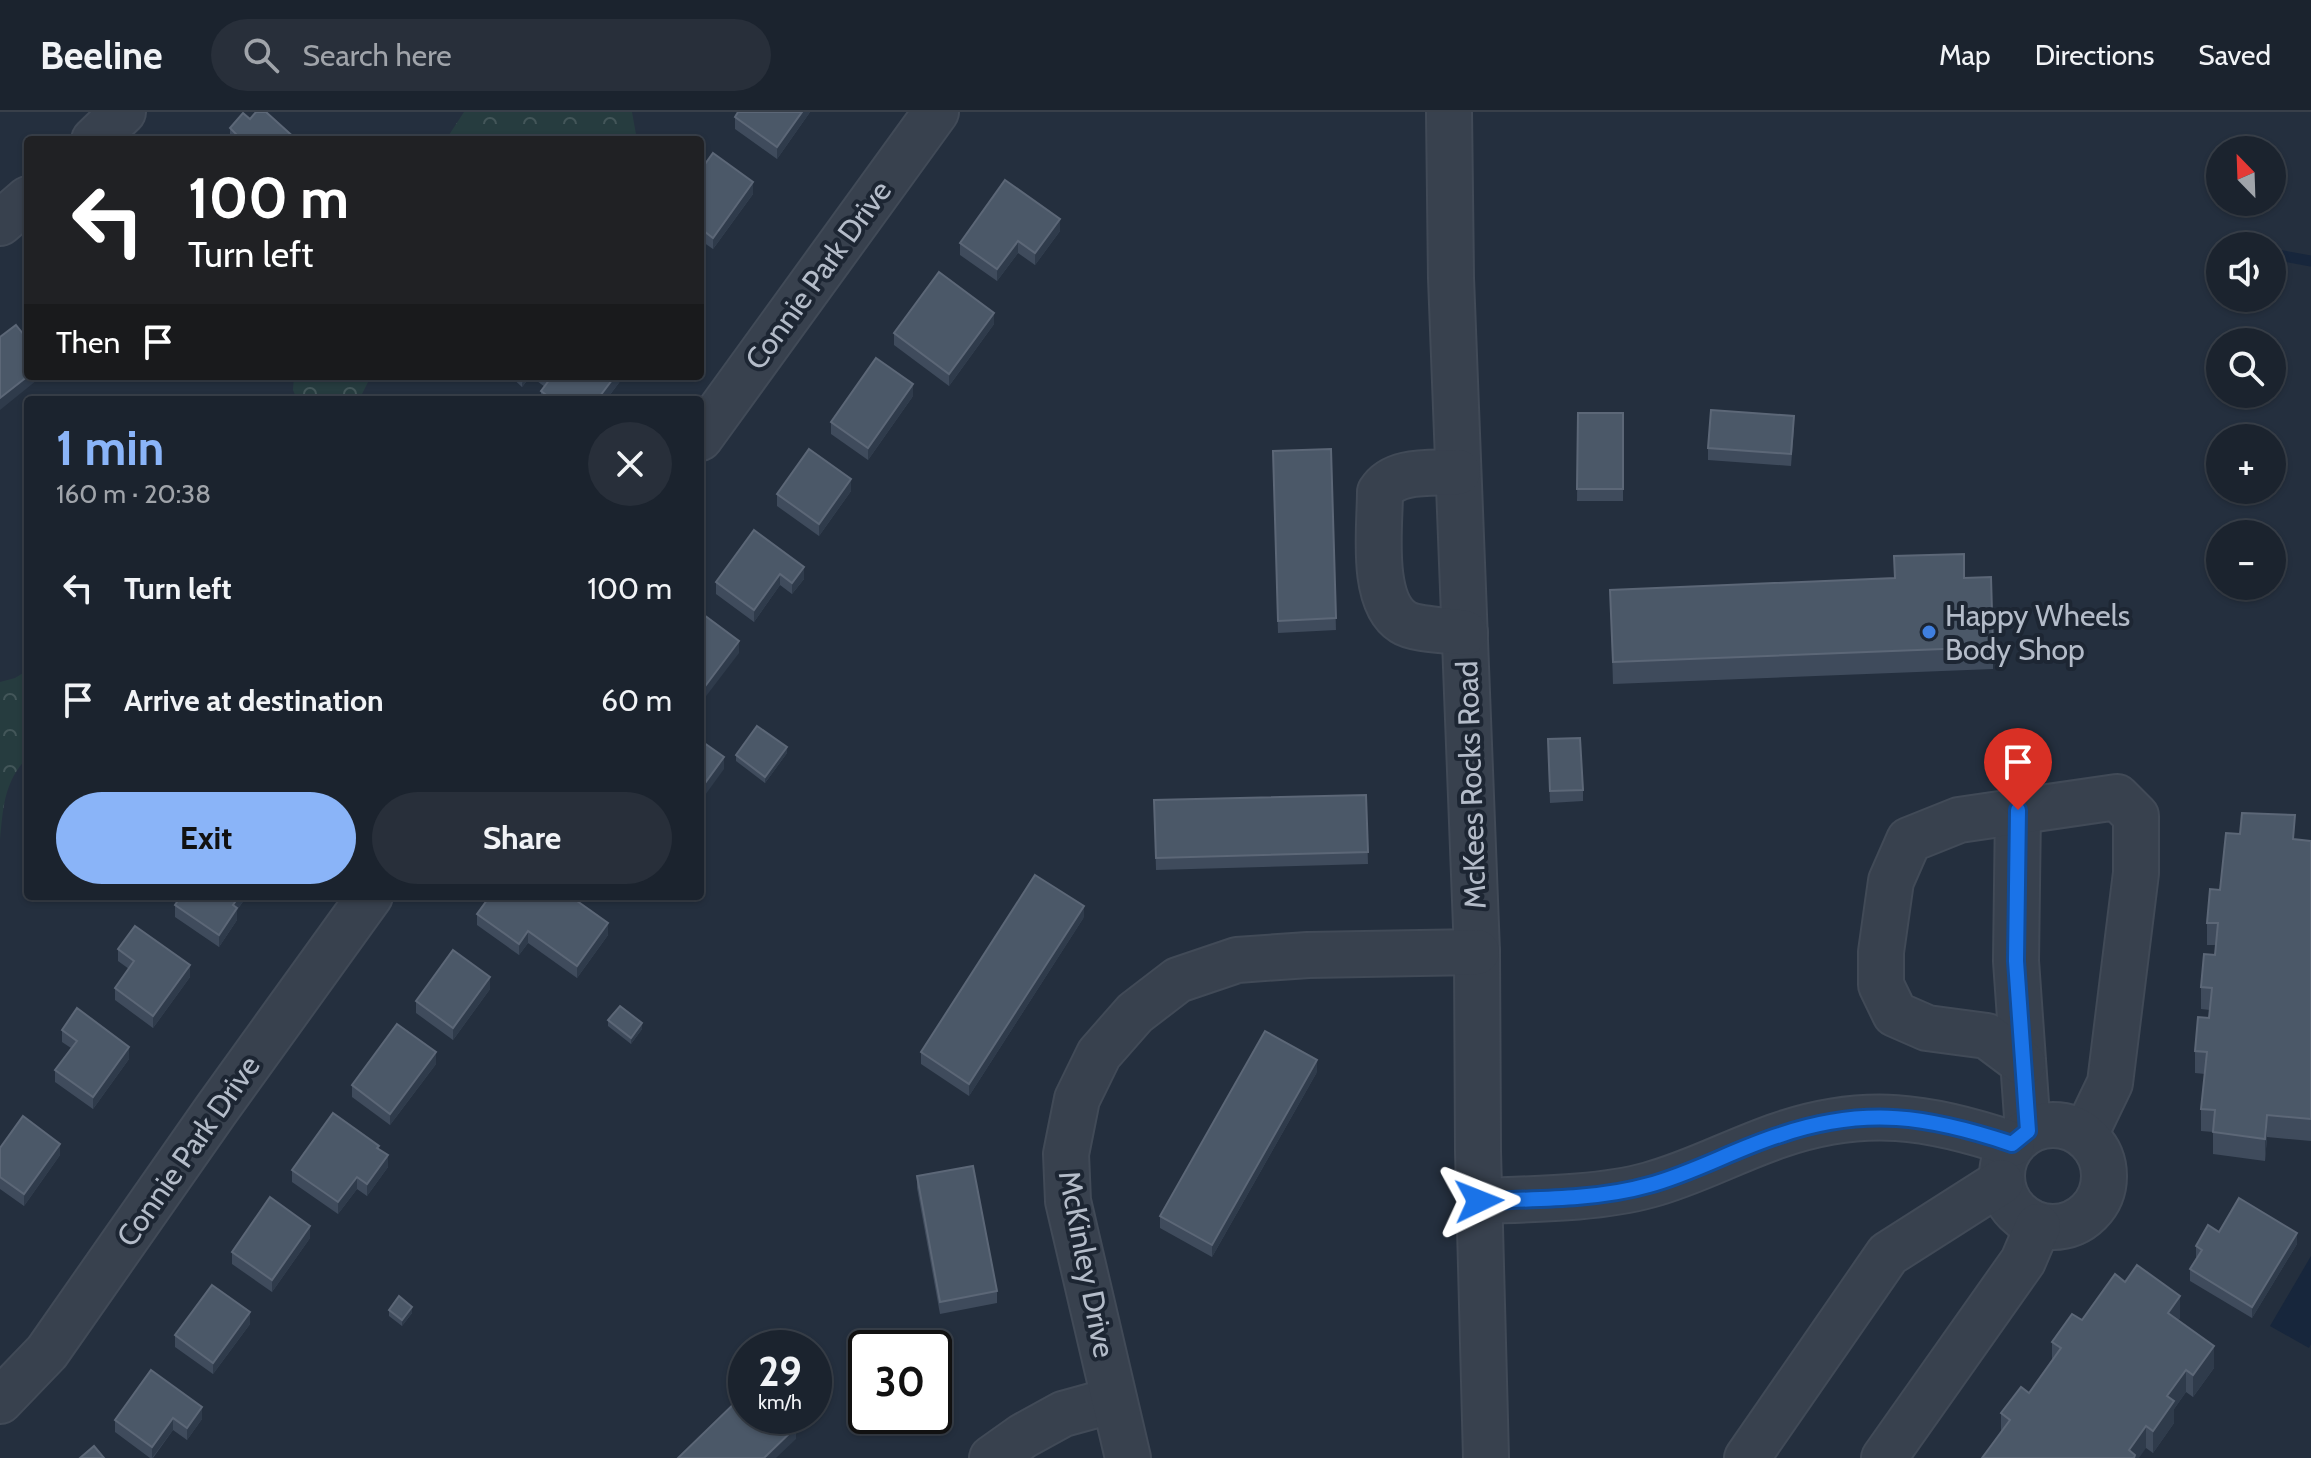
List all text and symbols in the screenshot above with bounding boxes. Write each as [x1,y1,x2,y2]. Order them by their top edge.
search box [211,19,771,91]
text: Beeline [40,32,163,79]
icon: search [239,33,283,77]
text: Search here [303,37,452,74]
text: Map [1939,38,1991,72]
text: Directions [2035,38,2154,72]
text: Saved [2198,38,2271,72]
north arrow [2206,136,2286,216]
map controls [2206,136,2286,600]
text: 100 m [188,164,349,232]
icon: left [56,168,160,272]
street label: Connie Park Drive [737,173,899,377]
text: Turn left [188,232,313,276]
button: sound [2206,232,2286,312]
icon: arrive [136,320,180,364]
text: Then [56,324,120,361]
button: search [2206,328,2286,408]
text: 1 min [56,419,164,477]
button: close [588,422,672,506]
button: + [2206,424,2286,504]
text: 160 m · 20:38 [56,478,211,510]
button: − [2206,520,2286,600]
icon: left [56,566,100,610]
text: Turn left [124,570,232,607]
text: 100 m [587,570,672,607]
place label: Happy Wheels Body Shop [1945,597,2130,668]
marker: Happy Wheels Body Shop [1920,623,1938,641]
street label: McKees Rocks Road [1448,660,1494,910]
icon: arrive [56,678,100,722]
text: Arrive at destination [124,682,384,719]
text: 60 m [601,682,672,719]
pin [1984,728,2052,810]
icon: arrive [1996,740,2040,784]
button: Exit [56,792,356,884]
button: Share [372,792,672,884]
street label: Connie Park Drive [108,1048,268,1254]
position arrow [1437,1159,1521,1243]
street label: McKinley Drive [1051,1167,1123,1361]
speed limit sign: 30 [848,1330,952,1434]
text: 29 [758,1347,802,1396]
text: km/h [758,1390,802,1414]

